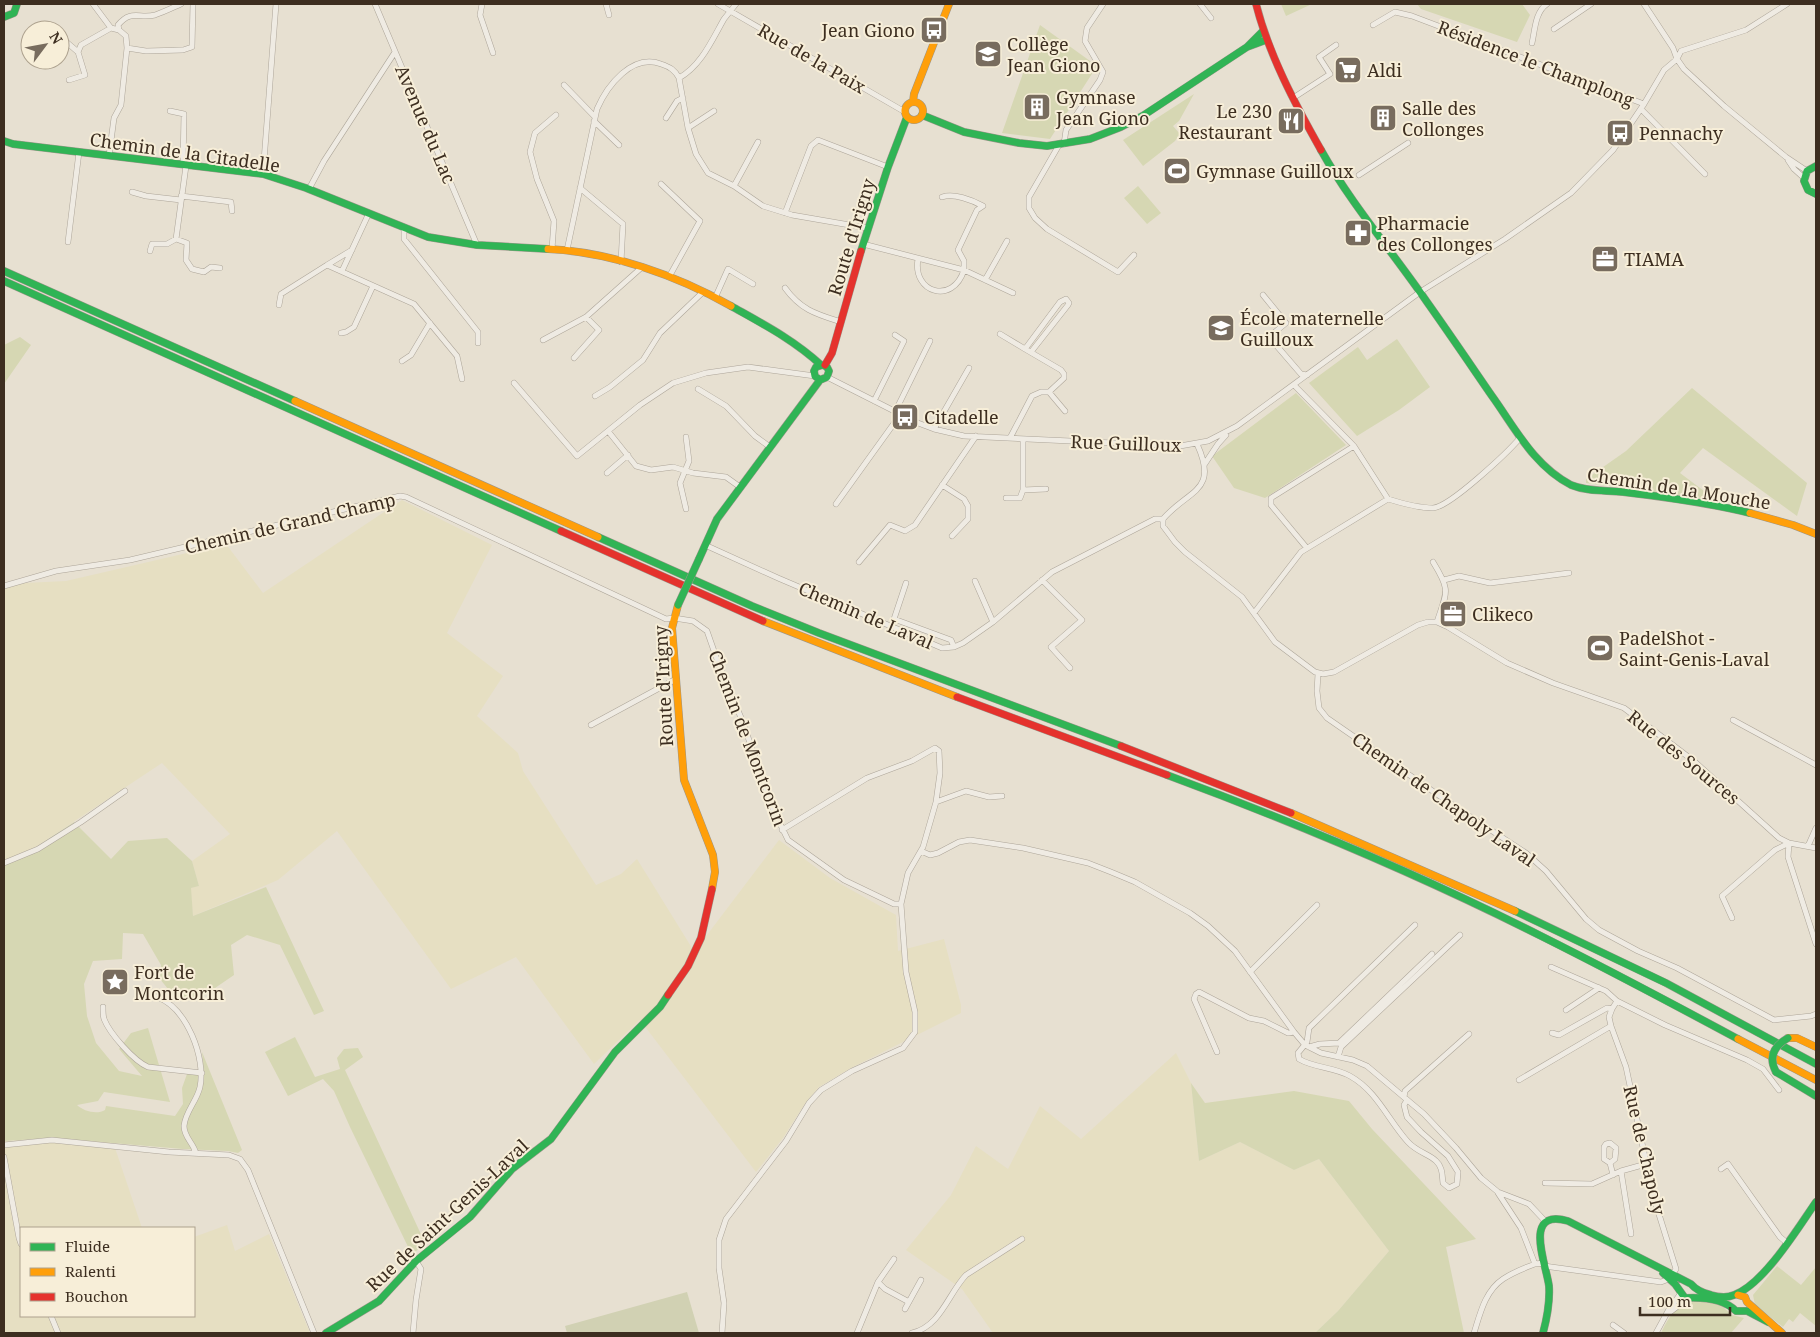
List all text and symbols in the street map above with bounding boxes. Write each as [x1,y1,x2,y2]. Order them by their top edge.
street label: Résidence le Champlong [1434,14,1638,112]
bus stop icon: Jean Giono [919,15,949,45]
street label: Rue de la Paix [754,17,871,99]
place label: Jean Giono [821,18,915,42]
north arrow [20,20,70,70]
text: N [45,28,67,48]
place label: Collège Jean Giono [1006,32,1100,77]
school or university icon: Collège Jean Giono [973,39,1003,69]
supermarket icon: Aldi [1333,55,1363,85]
place label: Aldi [1367,58,1402,82]
street label: Avenue du Lac [390,61,462,187]
place label: Gymnase Jean Giono [1055,85,1149,130]
building icon: Gymnase Jean Giono [1022,92,1052,122]
place label: Salle des Collonges [1402,96,1484,141]
place label: Le 230 Restaurant [1178,99,1272,144]
building icon: Salle des Collonges [1368,103,1398,133]
restaurant icon: Le 230 Restaurant [1276,106,1306,136]
bus stop icon: Pennachy [1605,118,1635,148]
place label: Pennachy [1639,121,1724,145]
street label: Chemin de la Citadelle [88,127,282,177]
sports icon: Gymnase Guilloux [1162,156,1192,186]
place label: Gymnase Guilloux [1196,159,1354,183]
street label: Route d'Irigny [822,175,880,298]
place label: Pharmacie des Collonges [1377,211,1493,256]
pharmacy icon: Pharmacie des Collonges [1343,218,1373,248]
office icon: TIAMA [1590,244,1620,274]
place label: TIAMA [1624,247,1684,271]
place label: École maternelle Guilloux [1240,306,1384,351]
school or university icon: École maternelle Guilloux [1206,313,1236,343]
bus stop icon: Citadelle [890,402,920,432]
place label: Citadelle [924,405,999,429]
street label: Rue Guilloux [1070,429,1182,457]
street label: Chemin de la Mouche [1585,462,1773,514]
street label: Chemin de Grand Champ [182,487,398,559]
street label: Chemin de Laval [795,576,937,654]
office icon: Clikeco [1438,599,1468,629]
place label: Clikeco [1472,602,1533,626]
street label: Route d'Irigny [648,624,678,747]
place label: PadelShot - Saint-Genis-Laval [1619,626,1770,671]
sports icon: PadelShot - Saint-Genis-Laval [1585,633,1615,663]
street label: Chemin de Montcorin [703,646,793,830]
street label: Rue des Sources [1623,704,1745,810]
street label: Chemin de Chapoly Laval [1348,727,1541,872]
place label: Fort de Montcorin [134,960,225,1005]
place icon: Fort de Montcorin [100,967,130,997]
street label: Rue de Chapoly [1618,1083,1672,1218]
street label: Rue de Saint-Genis-Laval [361,1133,533,1296]
legend [20,1227,195,1317]
text: Fluide [65,1236,110,1256]
text: Ralenti [65,1261,116,1281]
scale bar [1640,1284,1730,1316]
text: Bouchon [65,1286,129,1306]
text: 100 m [1648,1291,1691,1311]

